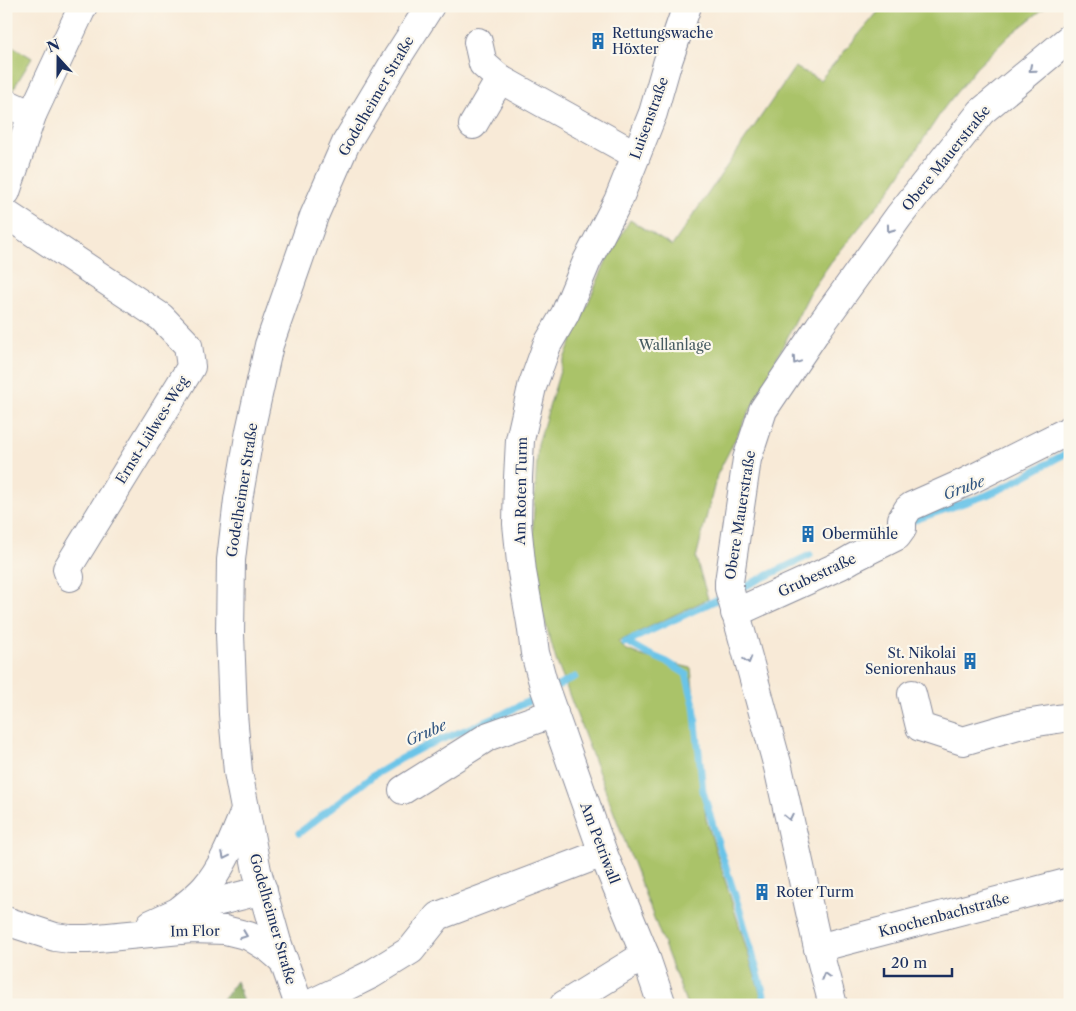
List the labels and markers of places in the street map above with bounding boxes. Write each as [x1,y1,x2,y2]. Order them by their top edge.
place label: Rettungswache Höxter [612,24,713,58]
building icon: Rettungswache Höxter [588,31,608,51]
building icon: Obermühle [798,524,818,544]
place label: Obermühle [822,525,898,543]
place label: St. Nikolai Seniorenhaus [865,644,956,678]
building icon: St. Nikolai Seniorenhaus [960,651,980,671]
building icon: Roter Turm [752,882,772,902]
place label: Roter Turm [776,883,854,901]

